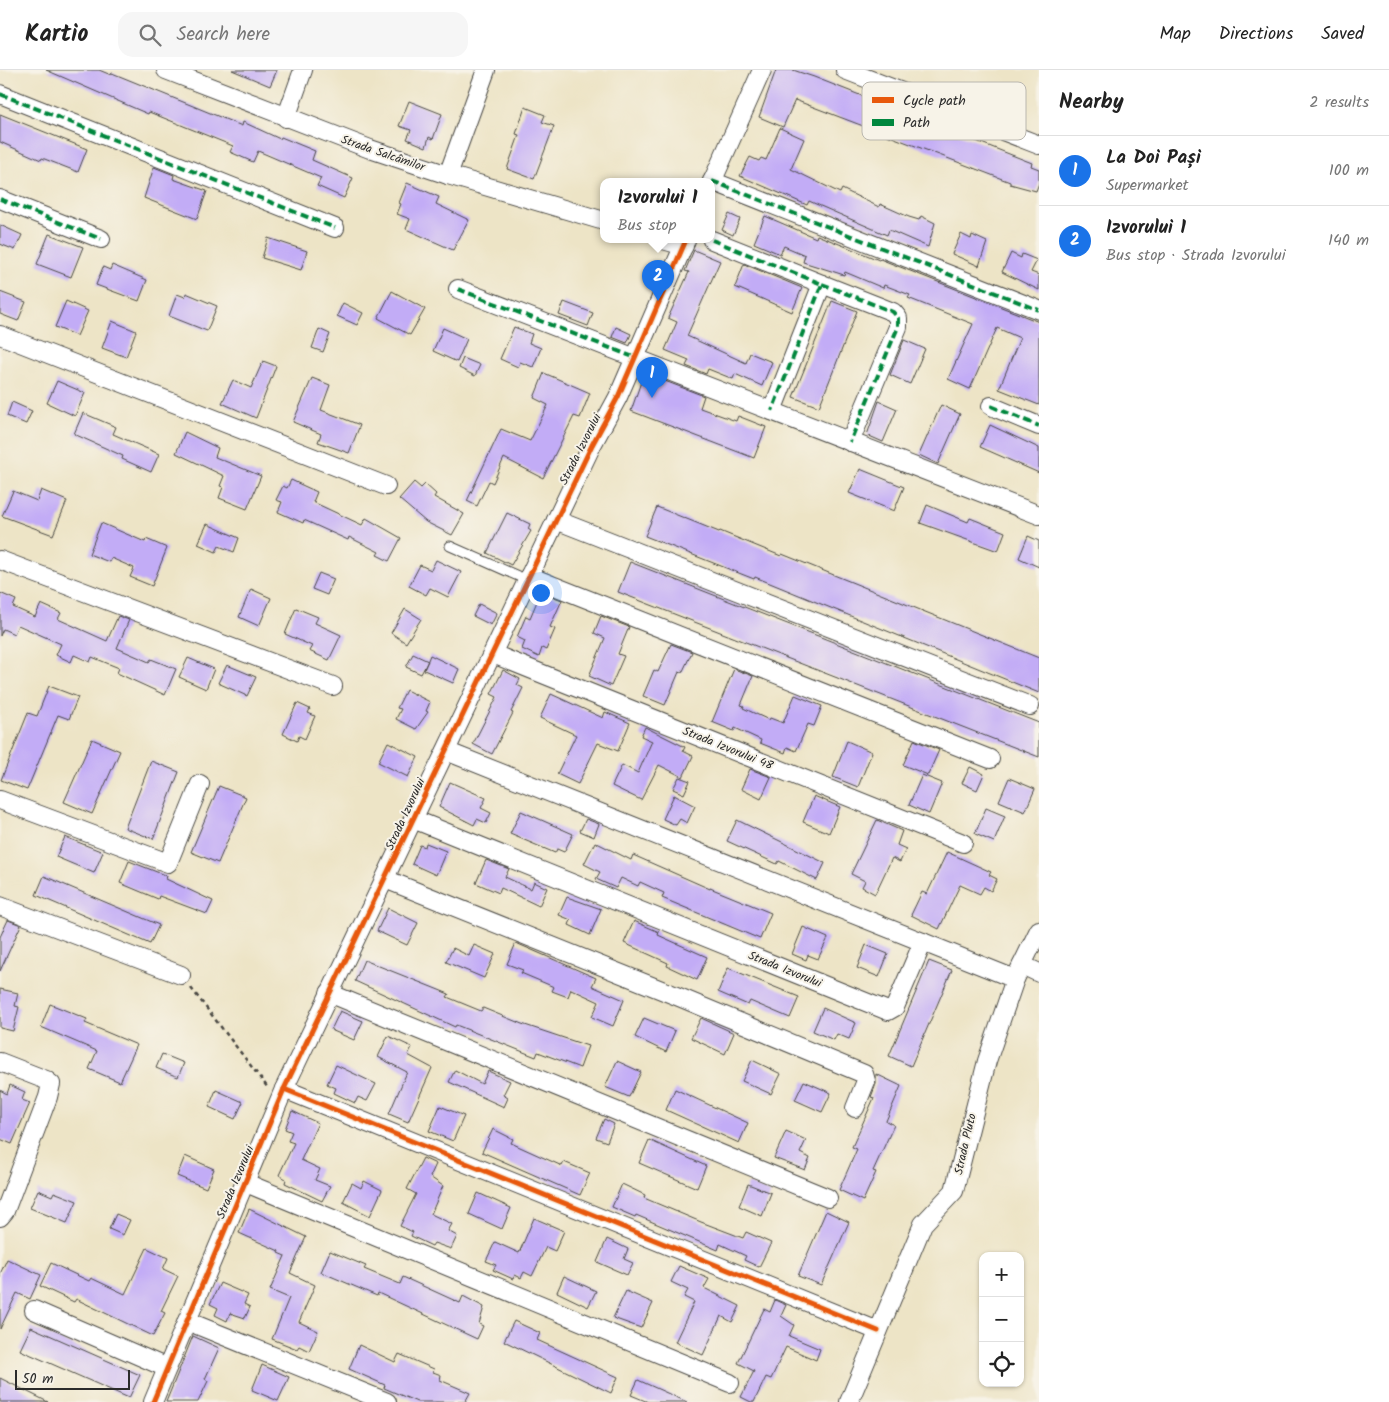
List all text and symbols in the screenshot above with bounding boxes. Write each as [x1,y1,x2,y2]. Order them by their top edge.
search box [118,12,468,57]
text: Kartio [25,15,88,54]
text: Search here [176,20,270,50]
text: Map [1159,20,1191,49]
text: Directions [1219,20,1293,49]
text: Saved [1321,20,1364,49]
icon: search [136,21,164,49]
legend [862,82,1026,140]
text: Nearby [1059,86,1124,119]
text: Cycle path [903,90,966,112]
text: 2 results [1309,90,1369,115]
text: Path [903,112,930,134]
street label: Strada Salcâmilor [338,130,428,177]
text: La Doi Pași [1106,143,1201,173]
text: 1 [1073,158,1077,183]
text: 100 m [1329,158,1369,183]
text: Supermarket [1106,173,1189,198]
popup [600,178,715,243]
text: Izvorului 1 [617,183,698,213]
text: Bus stop [617,213,676,238]
text: Izvorului 1 [1106,213,1186,243]
text: 2 [1070,228,1080,253]
text: 140 m [1328,228,1369,253]
text: Bus stop · Strada Izvorului [1106,243,1285,268]
pin: 2 [642,260,674,301]
pin: 1 [636,357,668,398]
street label: Strada Izvorului [554,409,607,488]
your location [528,580,554,606]
street label: Strada Izvorului 48 [680,722,777,776]
street label: Strada Izvorului [380,774,431,854]
street label: Strada Izvorului [745,946,826,993]
street label: Strada Pluto [949,1112,982,1177]
street label: Strada Izvorului [212,1142,260,1222]
map controls [979,1252,1024,1387]
button: + [979,1252,1024,1297]
button: − [979,1297,1024,1342]
button: locate [979,1342,1024,1387]
scale bar [15,1367,130,1390]
text: 50 m [22,1368,53,1390]

